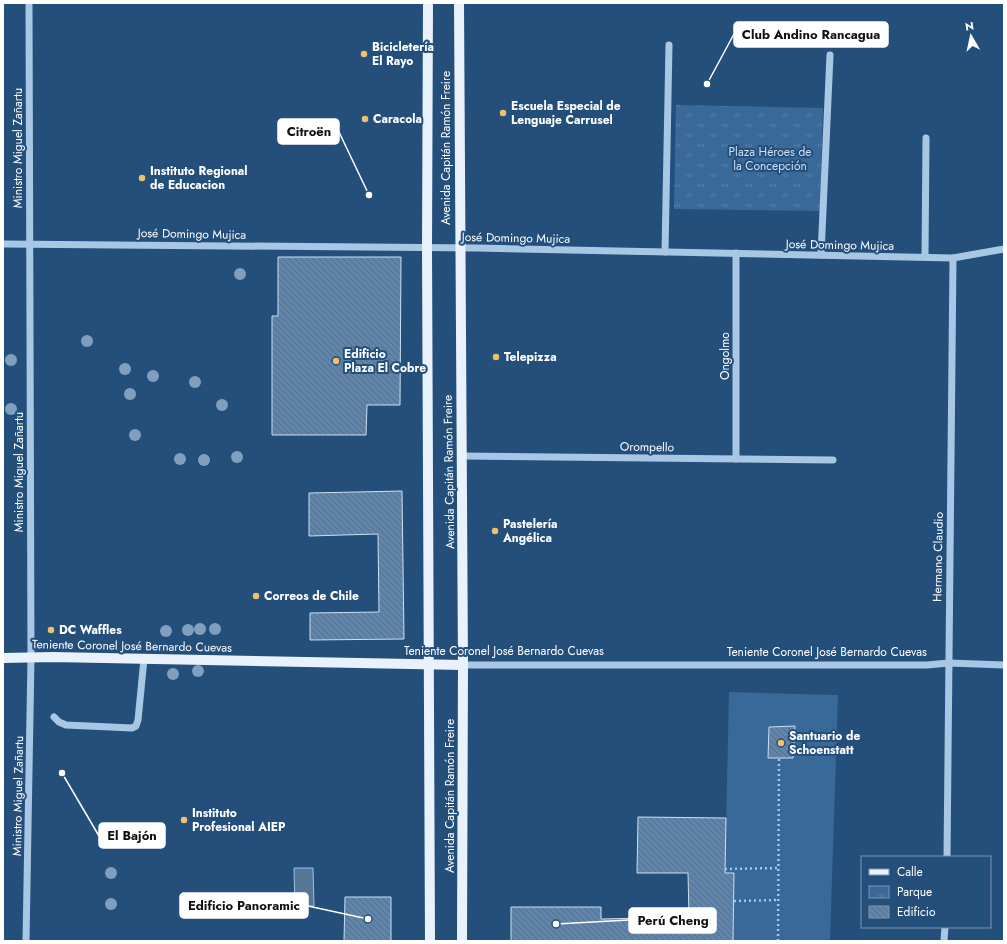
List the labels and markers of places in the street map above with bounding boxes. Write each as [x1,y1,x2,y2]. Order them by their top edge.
callout: Club Andino Rancagua [734,22,888,47]
place label: Bicicletería El Rayo [372,38,434,70]
marker: Bicicletería El Rayo [359,49,369,59]
place label: Escuela Especial de Lenguaje Carrusel [511,97,621,129]
marker: Escuela Especial de Lenguaje Carrusel [498,108,508,118]
place label: Caracola [373,110,422,128]
marker: Caracola [360,114,370,124]
callout: Citroën [278,119,339,144]
place label: Instituto Regional de Educacion [150,162,248,194]
marker: Instituto Regional de Educacion [137,173,147,183]
place label: Edificio Plaza El Cobre [344,345,426,377]
place label: Telepizza [504,348,557,366]
marker: Telepizza [491,352,501,362]
marker: Edificio Plaza El Cobre [331,356,341,366]
place label: Pastelería Angélica [502,515,558,547]
marker: Pastelería Angélica [490,526,500,536]
place label: Correos de Chile [264,587,359,605]
marker: Correos de Chile [251,591,261,601]
place label: DC Waffles [59,621,122,639]
marker: DC Waffles [46,625,56,635]
place label: Santuario de Schoenstatt [789,727,860,759]
marker: Santuario de Schoenstatt [776,738,786,748]
place label: Instituto Profesional AIEP [192,804,286,836]
marker: Instituto Profesional AIEP [179,815,189,825]
callout: El Bajón [99,823,165,848]
callout: Edificio Panoramic [180,893,308,918]
callout: Perú Cheng [629,908,716,933]

